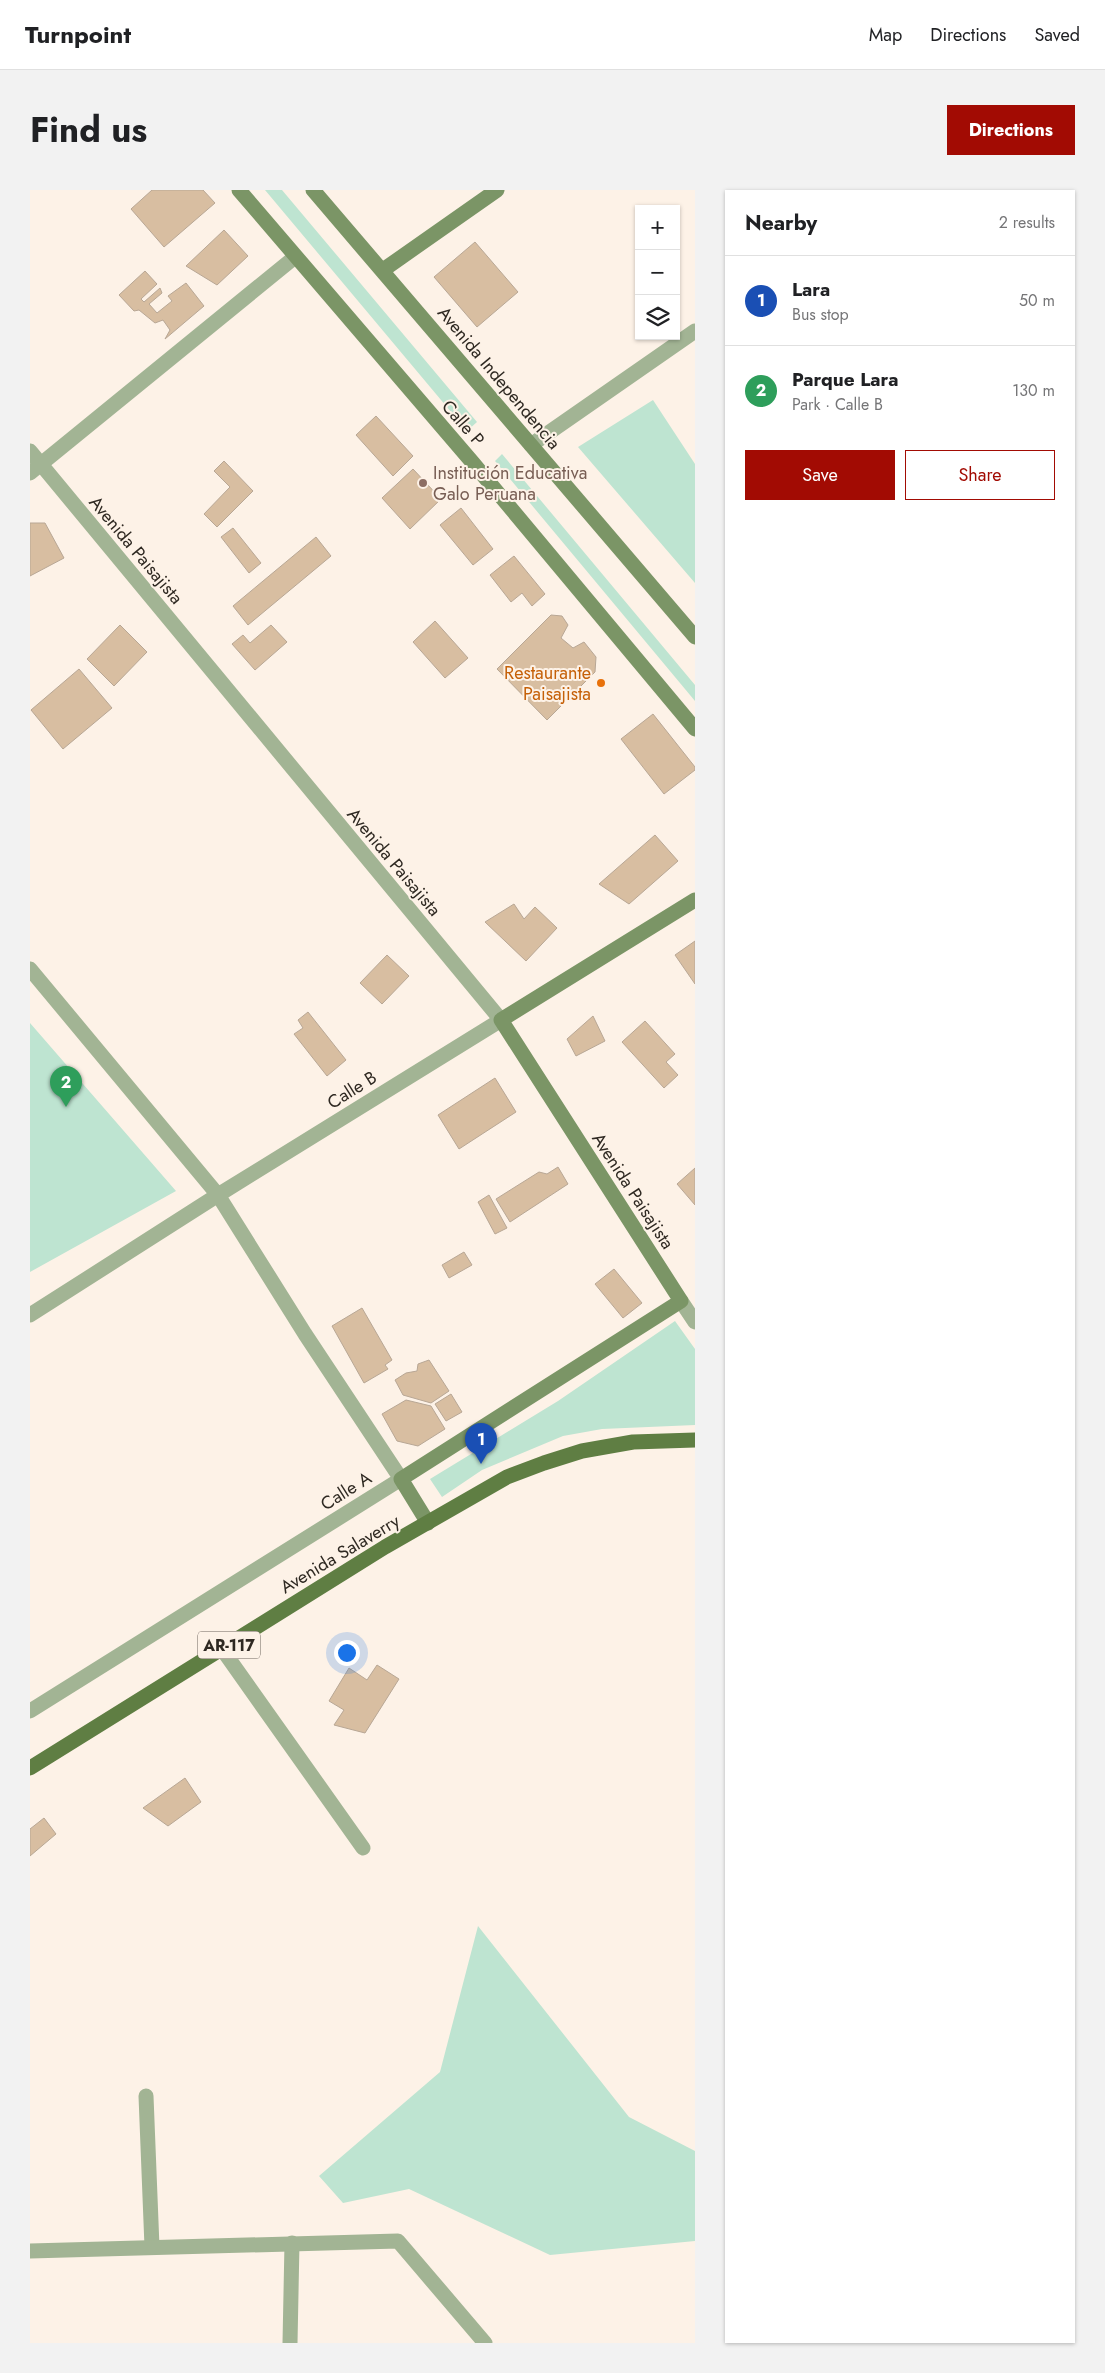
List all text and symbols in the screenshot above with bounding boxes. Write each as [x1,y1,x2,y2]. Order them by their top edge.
text: Turnpoint [25,17,131,52]
text: Map [869,22,902,48]
text: Directions [930,22,1006,48]
text: Saved [1034,22,1080,48]
text: Find us [30,105,147,155]
button: Directions [947,105,1075,155]
map controls [635,205,680,340]
button: + [635,205,680,250]
text: Nearby [745,208,817,238]
text: 2 results [999,211,1055,234]
button: − [635,250,680,295]
text: Lara [792,276,830,303]
text: 1 [757,289,765,312]
text: 50 m [1019,289,1055,312]
button: layers [635,295,680,340]
street label: Avenida Independencia [431,301,567,455]
text: Bus stop [792,303,849,326]
text: Parque Lara [792,366,899,393]
text: 2 [756,379,766,402]
text: 130 m [1012,379,1055,402]
text: Park · Calle B [792,393,883,416]
street label: Calle P [436,394,491,452]
button: Save [745,450,895,500]
button: Share [905,450,1055,500]
place label: Institución Educativa Galo Peruana [433,460,587,507]
marker: Institución Educativa Galo Peruana [417,477,429,489]
street label: Avenida Paisajista [83,490,189,610]
place label: Restaurante Paisajista [504,660,591,707]
marker: Restaurante Paisajista [595,677,607,689]
street label: Avenida Paisajista [341,802,447,922]
street label: Calle B [322,1065,382,1115]
pin: 2 [50,1066,82,1107]
street label: Avenida Paisajista [586,1128,680,1254]
pin: 1 [465,1423,497,1464]
street label: Calle A [315,1465,377,1517]
street label: Avenida Salaverry [275,1508,405,1600]
road number: AR-117 [198,1632,260,1658]
your location [334,1640,360,1666]

